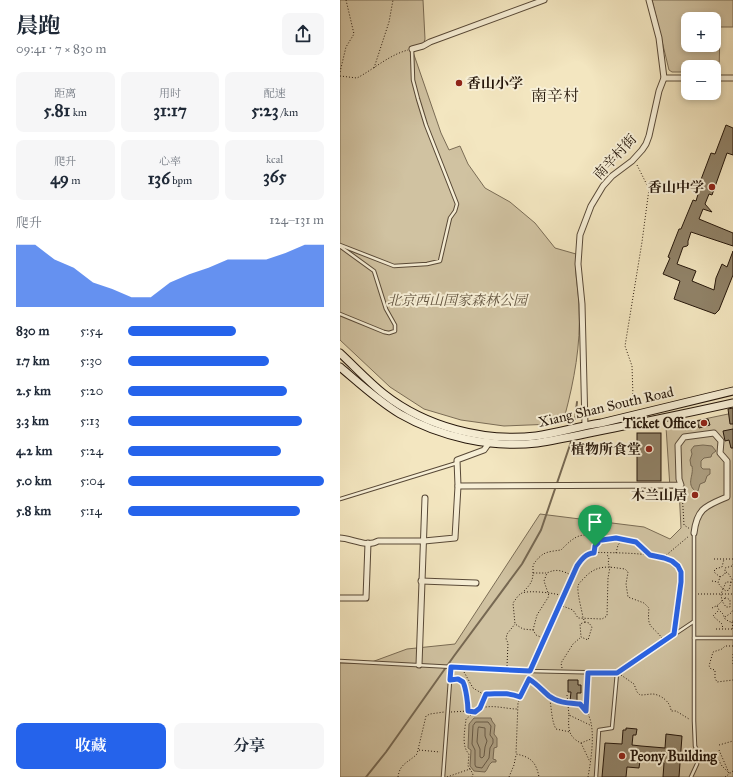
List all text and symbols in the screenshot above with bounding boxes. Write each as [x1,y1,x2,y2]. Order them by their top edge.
text: 晨跑 [16,12,60,39]
map controls [681,12,721,100]
button: + [681,12,721,52]
button: share [282,13,324,55]
text: 09:41 · 7 × 830 m [16,41,107,57]
button: − [681,60,721,100]
place label: 香山小学 [467,75,523,92]
marker: 香山小学 [454,78,464,88]
district label: 南辛村 [531,86,579,105]
text: 距离 [54,87,76,100]
text: 用时 [159,87,181,100]
text: 配速 [264,87,286,100]
text: 5.81 [44,100,70,121]
text: 31:17 [153,100,187,121]
text: 5:23 [251,100,279,121]
text: km [70,106,87,119]
text: /km [279,106,298,119]
street label: 南辛村街 [590,131,640,183]
text: kcal [266,153,283,166]
text: 爬升 [54,155,76,168]
text: 心率 [159,155,181,168]
text: 365 [263,166,286,187]
text: 49 [50,168,69,189]
text: 136 [148,168,170,189]
text: m [69,174,80,187]
text: bpm [170,174,192,187]
place label: 香山中学 [648,179,704,196]
marker: 香山中学 [707,182,717,192]
text: 124–131 m [269,212,324,228]
text: 爬升 [16,215,42,231]
park label: 北京西山国家森林公园 [387,292,529,309]
text: 830 m [16,323,49,339]
text: 5:54 [80,323,102,339]
text: 1.7 km [16,353,50,369]
text: 5:30 [80,353,102,369]
text: 2.5 km [16,383,51,399]
text: 5:20 [80,383,103,399]
street label: Xiang Shan South Road [537,383,675,431]
text: 3.3 km [16,413,49,429]
text: 5:13 [80,413,100,429]
place label: Ticket Office [622,415,696,432]
marker: Ticket Office [699,418,709,428]
place label: 植物所食堂 [571,441,641,458]
text: 4.2 km [16,443,52,459]
text: 5:24 [80,443,103,459]
marker: 植物所食堂 [644,444,654,454]
text: 5.0 km [16,473,52,489]
text: 5:04 [80,473,104,489]
place label: 木兰山居 [631,487,687,504]
marker: 木兰山居 [690,490,700,500]
text: 5.8 km [16,503,51,519]
text: 5:14 [80,503,102,519]
pin [578,505,612,546]
icon: arrive [584,511,606,533]
button: 收藏 [16,723,166,769]
button: 分享 [174,723,324,769]
place label: Peony Building [630,748,717,766]
marker: Peony Building [617,751,627,761]

